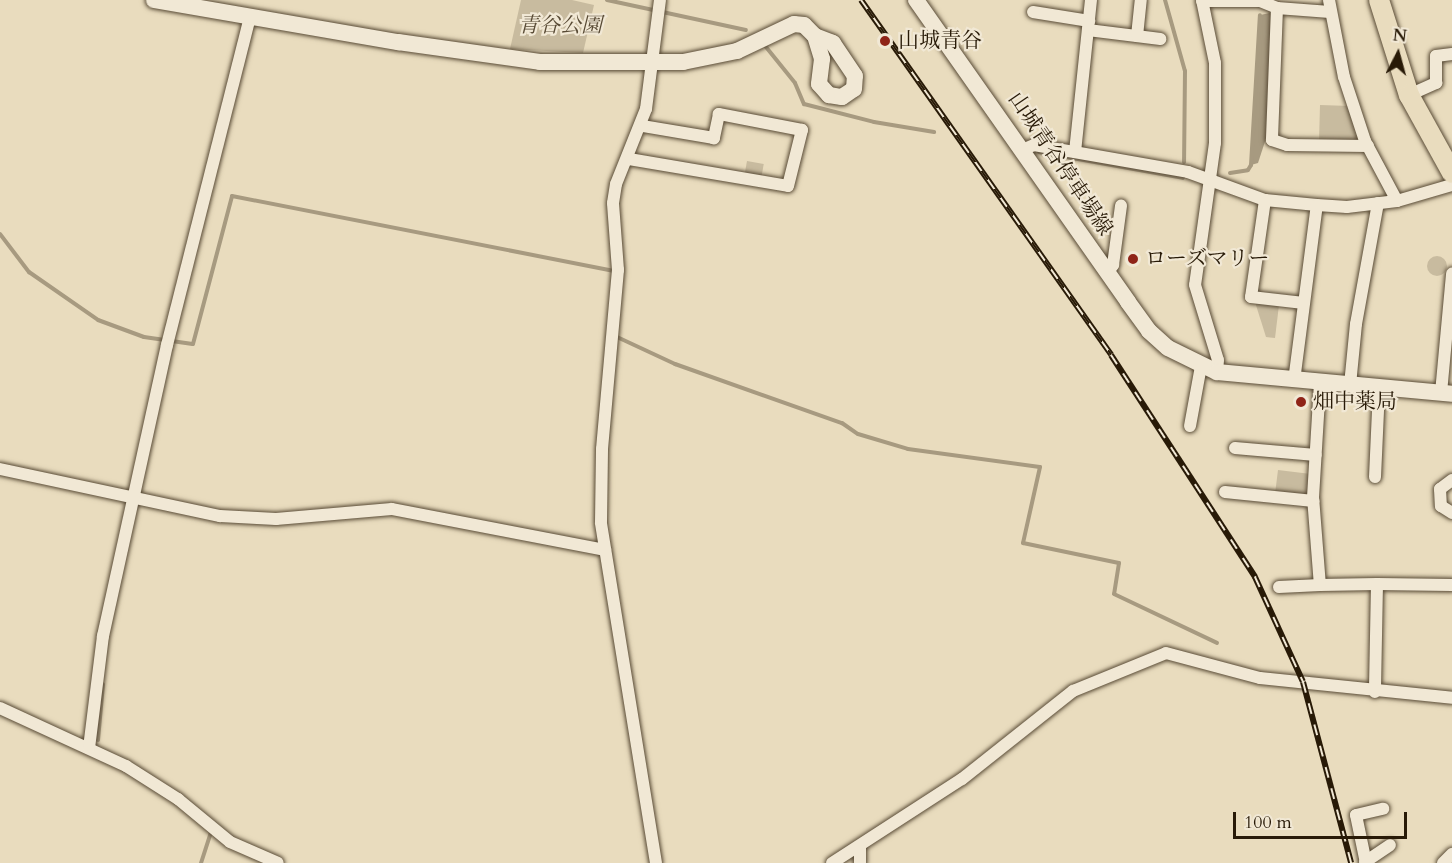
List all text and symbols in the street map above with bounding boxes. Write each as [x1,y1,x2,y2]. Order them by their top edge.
park label: 青谷公園 [518,13,602,39]
north arrow [1368,24,1428,84]
text: N [1392,24,1408,48]
place label: 山城青谷 [898,28,982,54]
marker: 山城青谷 [876,32,894,50]
street label: 山城青谷停車場線 [1003,87,1117,241]
place label: ローズマリー [1145,246,1271,272]
marker: ローズマリー [1126,252,1140,266]
place label: 畑中薬局 [1313,389,1397,415]
marker: 畑中薬局 [1294,395,1308,409]
scale bar [1236,800,1410,838]
text: 100 m [1244,810,1292,835]

